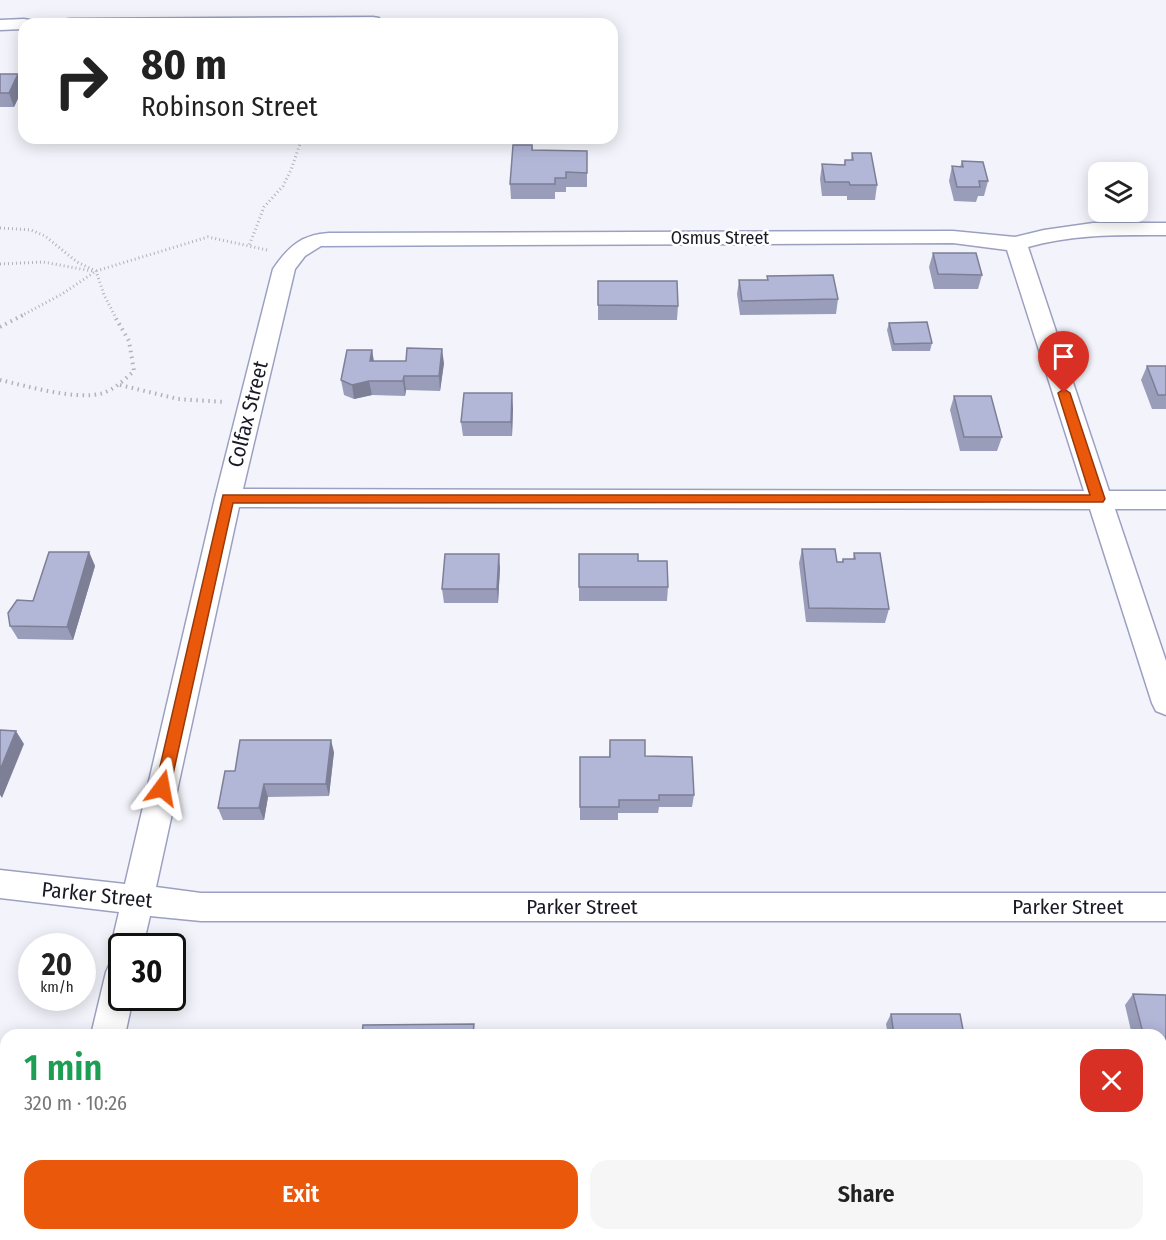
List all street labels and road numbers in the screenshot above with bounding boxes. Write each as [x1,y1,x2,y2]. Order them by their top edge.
street label: Osmus Street [671,227,769,249]
street label: Colfax Street [222,358,274,470]
street label: Parker Street [40,876,154,914]
street label: Parker Street [526,894,638,920]
street label: Parker Street [1012,894,1124,920]

